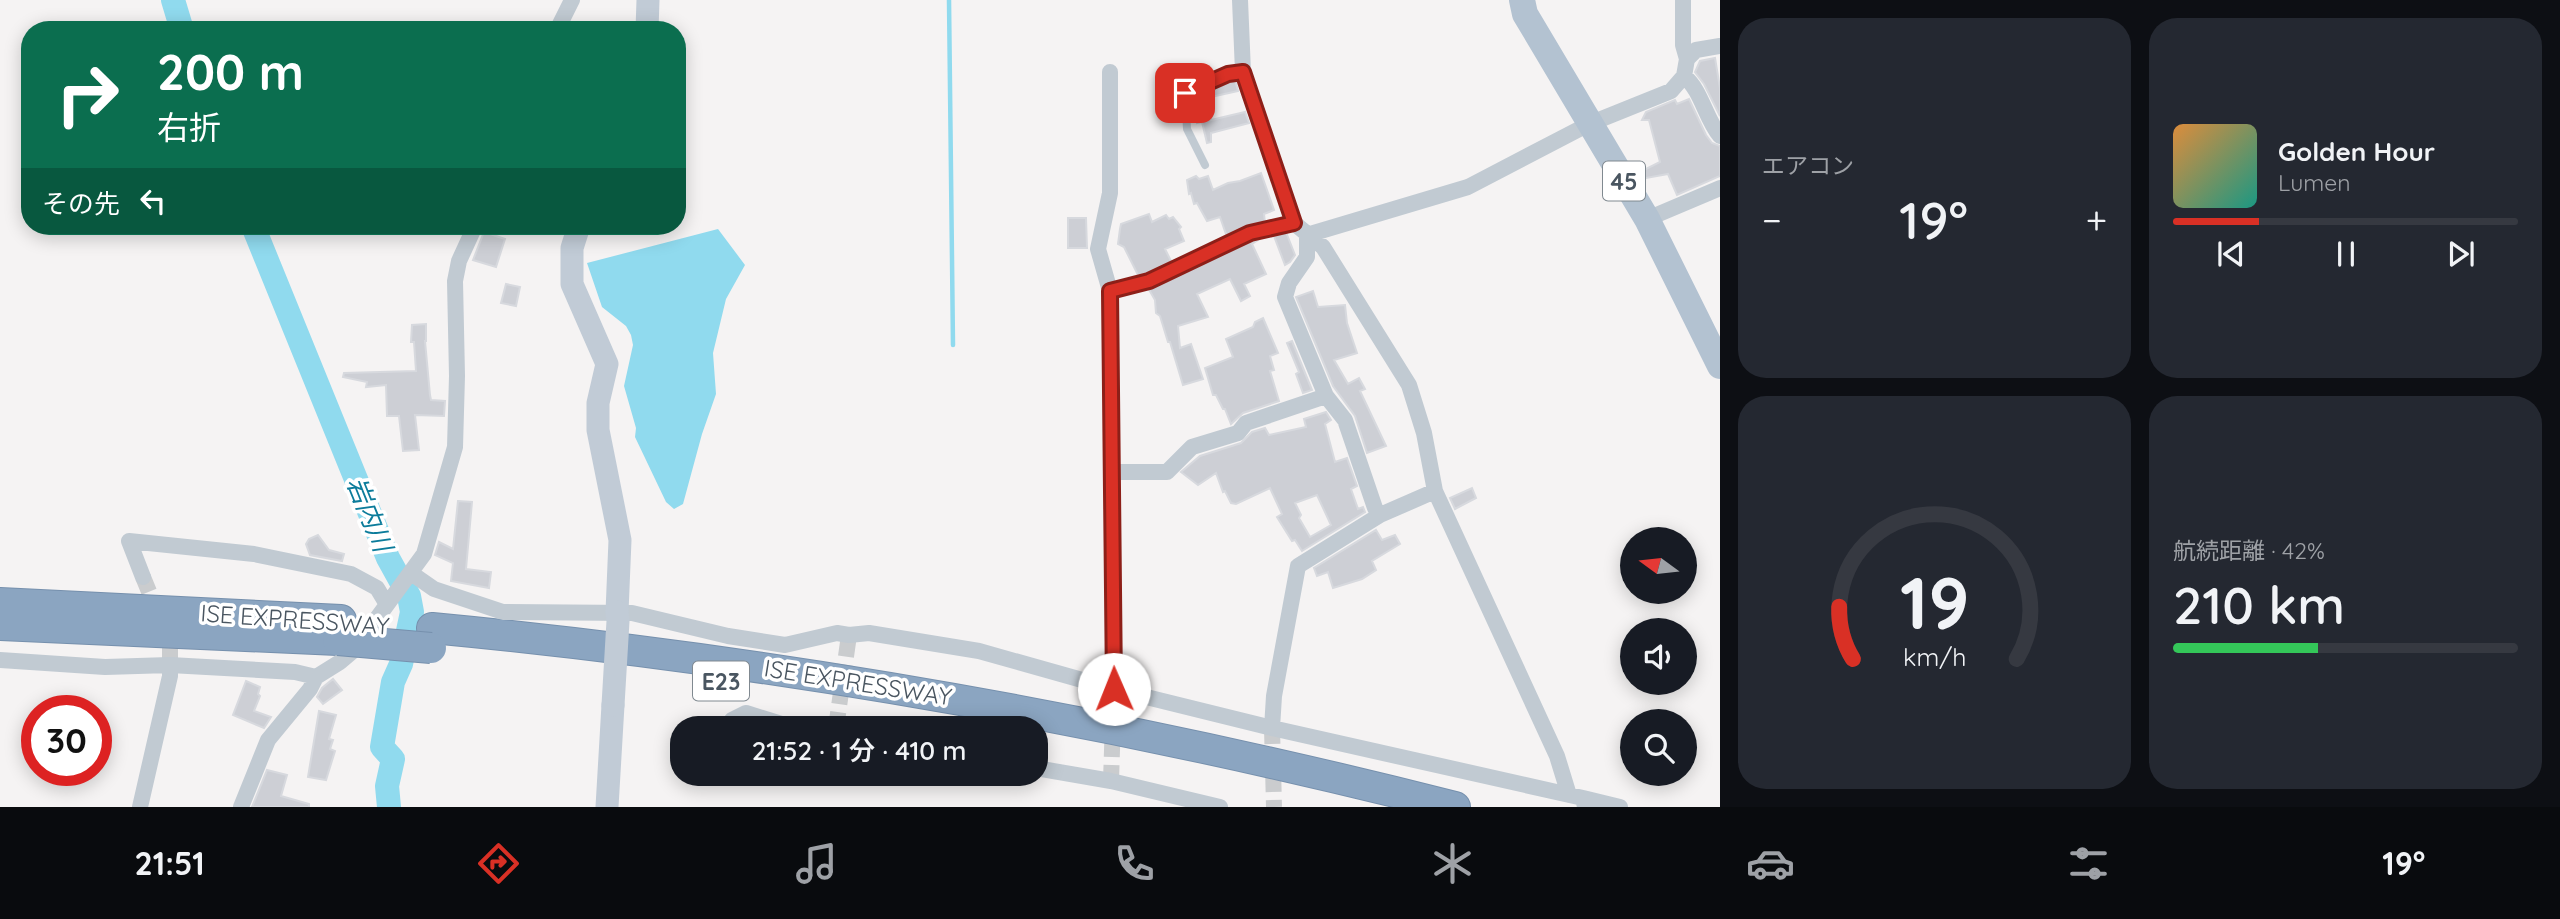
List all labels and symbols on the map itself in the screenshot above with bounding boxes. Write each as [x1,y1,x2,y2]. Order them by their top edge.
pin [1155,63,1215,123]
road number: 45 [1603,162,1645,200]
water label: 岩内川 [340,472,401,559]
north arrow [1620,527,1698,604]
street label: ISE EXPRESSWAY [199,597,391,641]
street label: ISE EXPRESSWAY [762,652,954,712]
position arrow [1077,652,1151,726]
road number: E23 [693,662,749,701]
speed limit sign: 30 [21,695,112,786]

